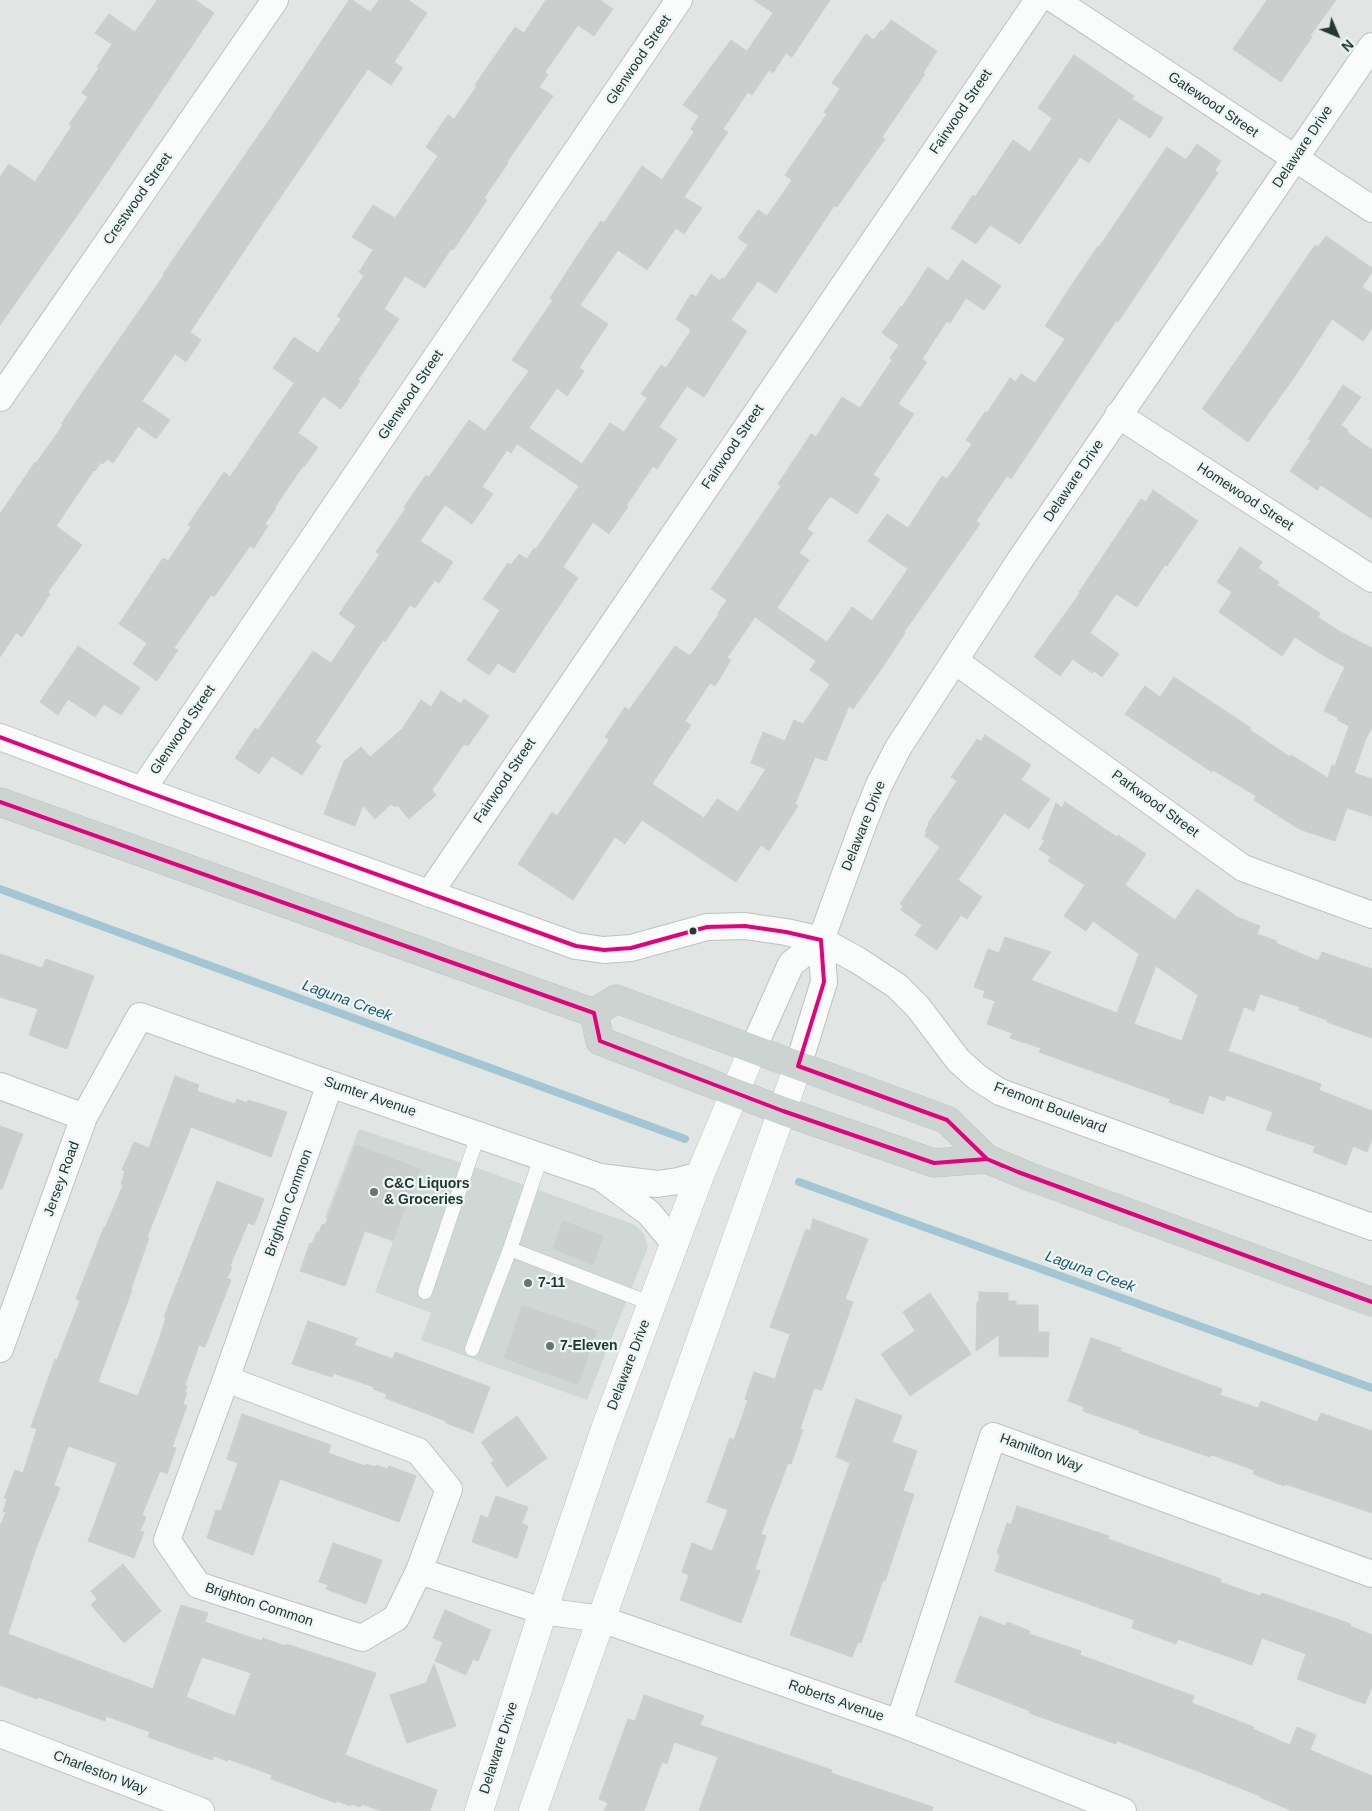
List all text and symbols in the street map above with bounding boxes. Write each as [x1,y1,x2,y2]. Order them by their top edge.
north arrow [1312,10,1362,60]
street label: Glenwood Street [603,12,675,108]
text: N [1338,36,1357,55]
street label: Fairwood Street [926,66,996,158]
street label: Gatewood Street [1165,69,1261,141]
street label: Delaware Drive [1269,103,1337,191]
street label: Crestwood Street [100,150,176,248]
street label: Glenwood Street [375,347,447,443]
street label: Fairwood Street [698,401,768,493]
street label: Delaware Drive [1040,437,1108,525]
street label: Homewood Street [1193,459,1297,535]
street label: Glenwood Street [147,682,219,778]
street label: Fairwood Street [470,735,540,827]
street label: Parkwood Street [1108,767,1202,841]
street label: Delaware Drive [838,778,890,874]
unlabelled marker [688,926,698,936]
water label: Laguna Creek [300,976,394,1026]
street label: Sumter Avenue [322,1073,418,1121]
street label: Fremont Boulevard [991,1079,1109,1137]
street label: Jersey Road [41,1139,83,1219]
street label: Brighton Common [262,1147,316,1259]
place label: C&C Liquors & Groceries [384,1176,470,1208]
marker: C&C Liquors & Groceries [368,1186,380,1198]
water label: Laguna Creek [1043,1247,1137,1297]
place label: 7-11 [538,1275,565,1291]
marker: 7-11 [522,1277,534,1289]
street label: Delaware Drive [604,1317,654,1413]
place label: 7-Eleven [560,1338,618,1354]
marker: 7-Eleven [544,1340,556,1352]
street label: Hamilton Way [997,1430,1085,1476]
street label: Brighton Common [203,1580,315,1630]
street label: Roberts Avenue [786,1677,886,1725]
street label: Delaware Drive [476,1700,522,1796]
street label: Charleston Way [51,1747,149,1799]

